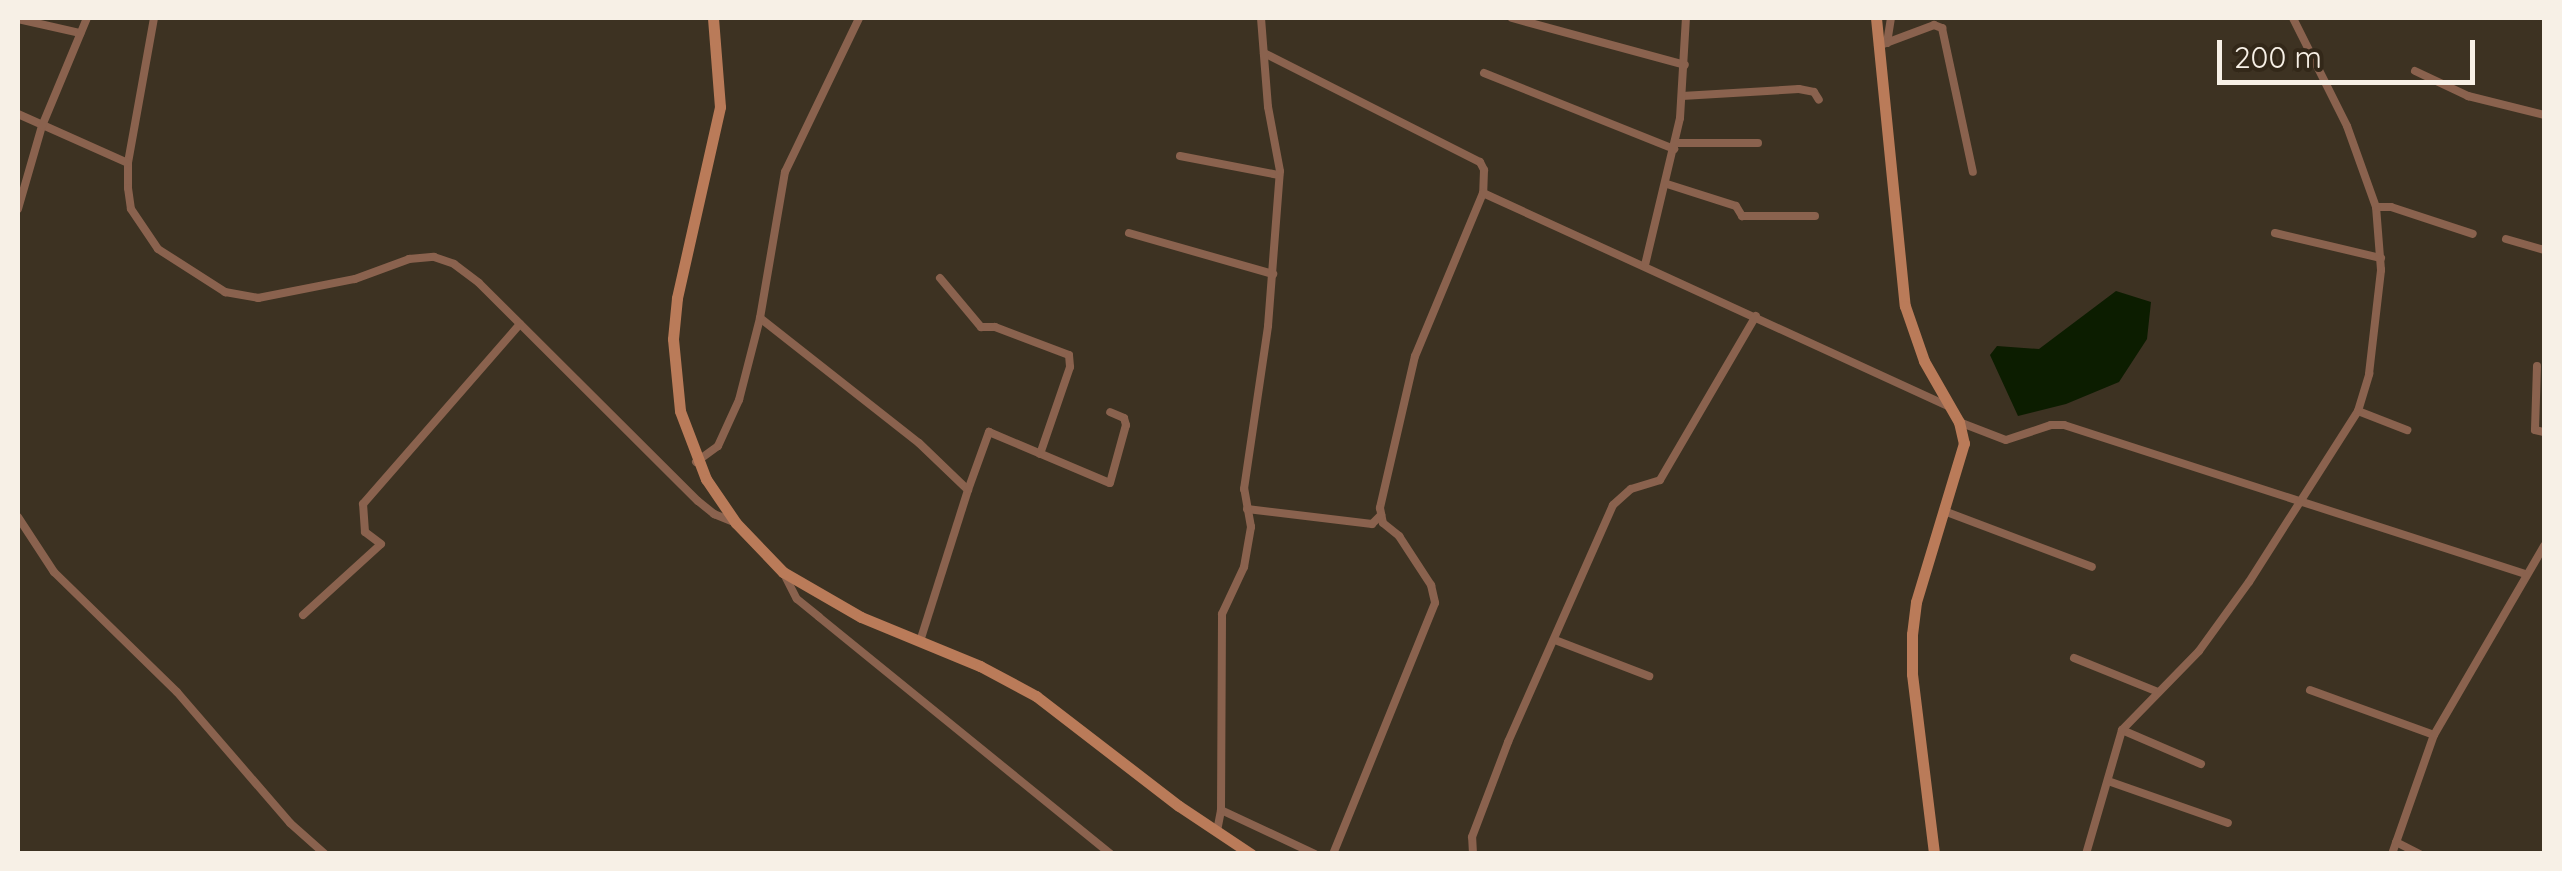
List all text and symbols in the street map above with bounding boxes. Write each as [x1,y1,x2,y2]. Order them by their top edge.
scale bar [2222,20,2480,82]
text: 200 m [2234,38,2322,76]

